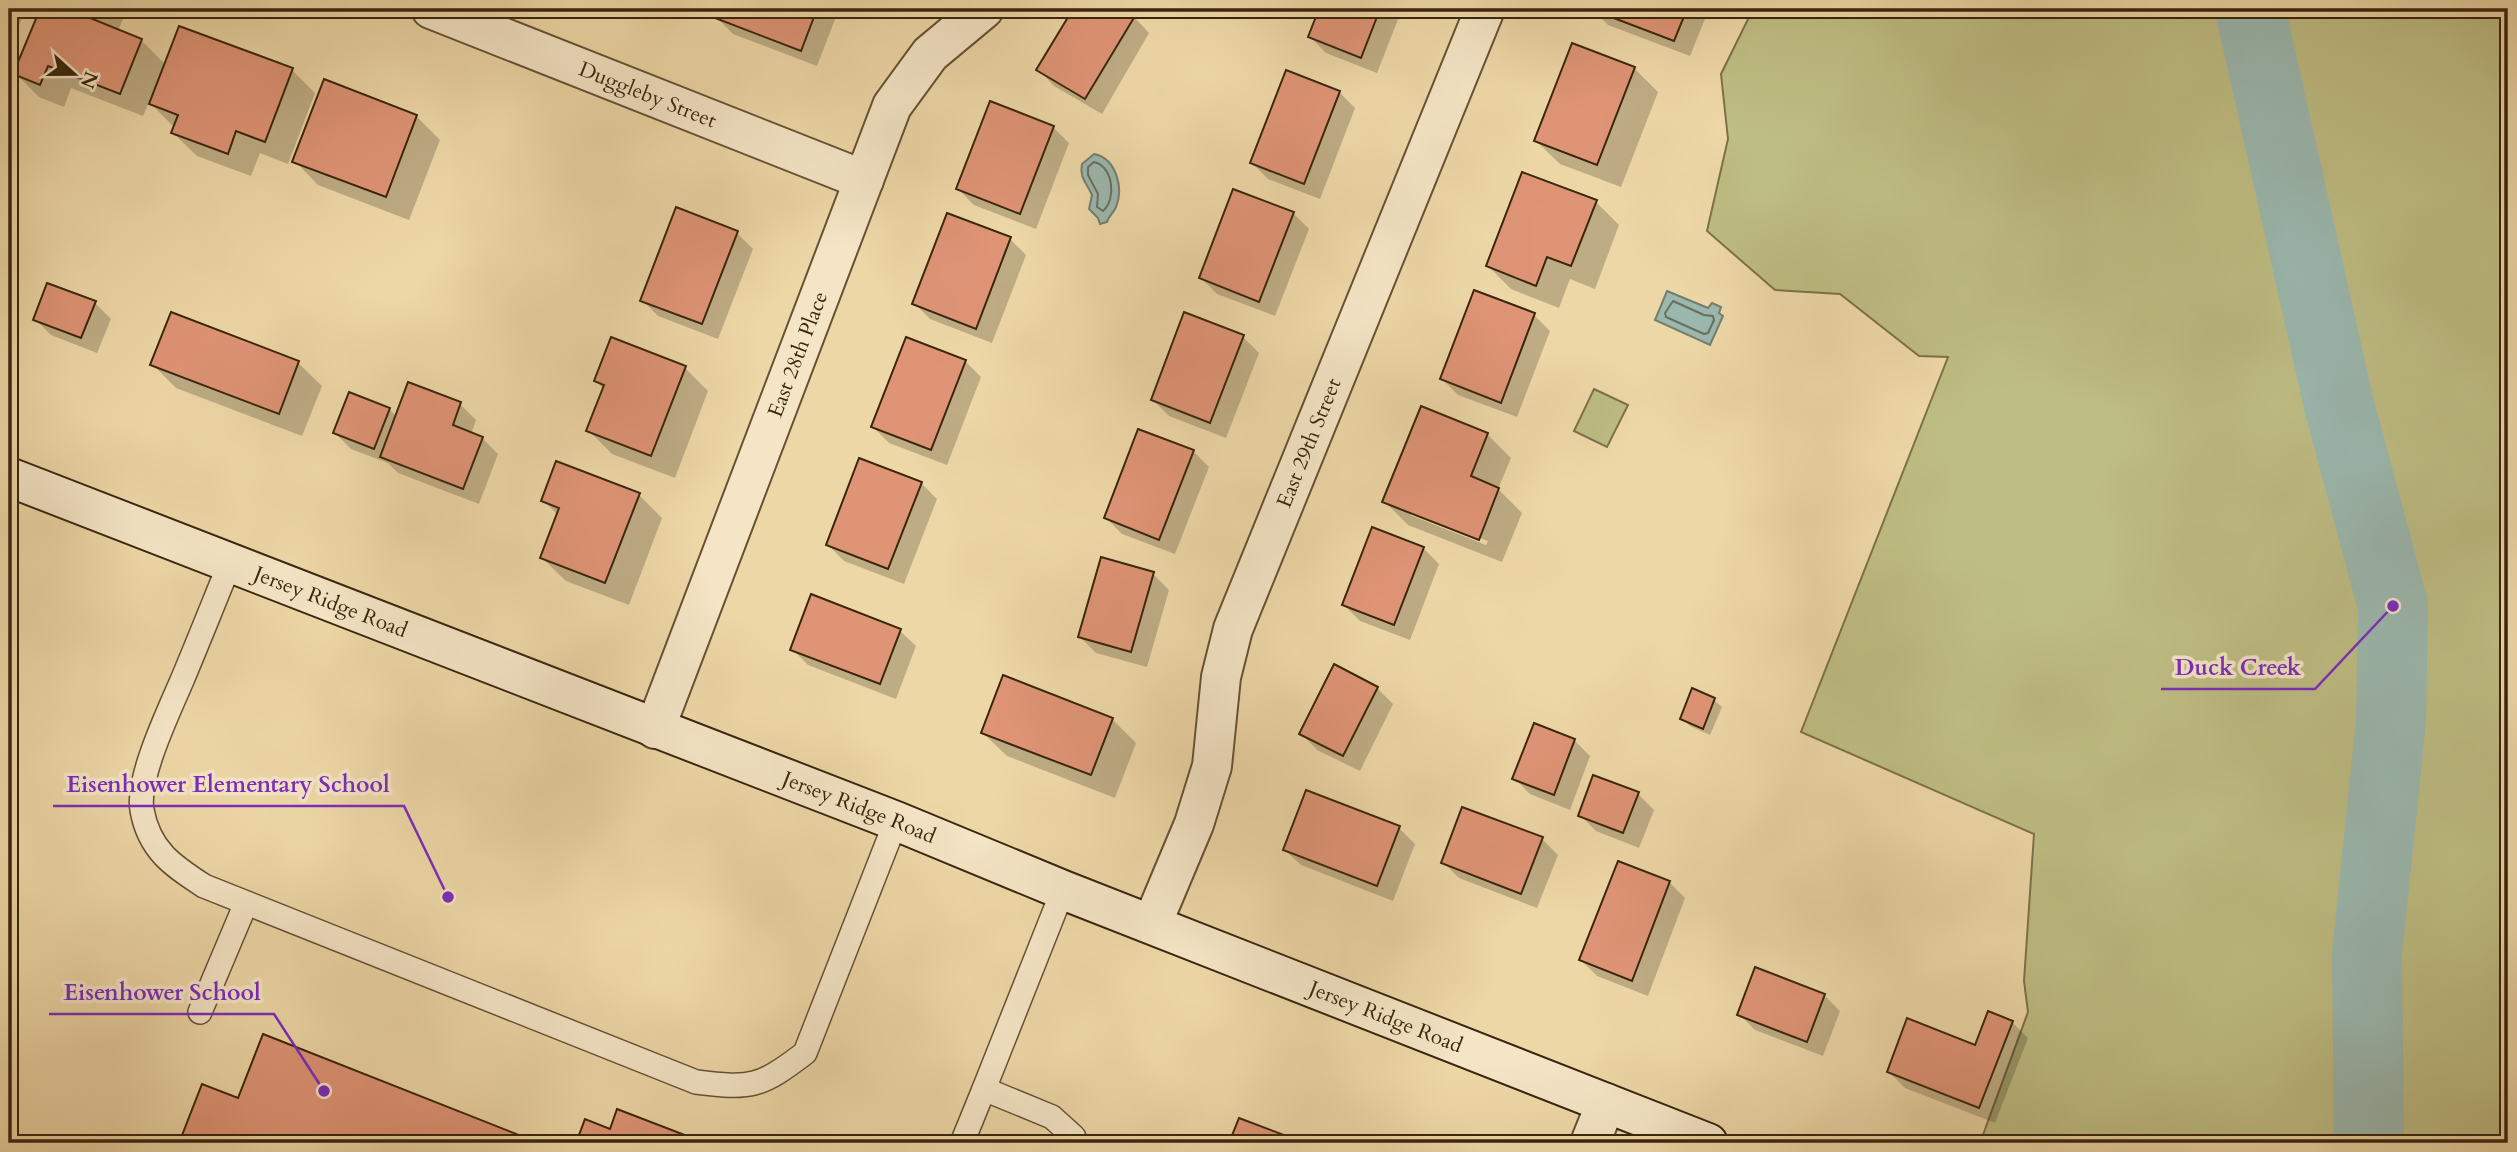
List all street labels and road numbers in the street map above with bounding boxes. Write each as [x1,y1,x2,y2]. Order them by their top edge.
street label: Duggleby Street [575,54,721,135]
street label: East 28th Place [760,287,835,421]
street label: East 29th Street [1269,374,1348,512]
street label: Jersey Ridge Road [247,558,412,645]
street label: Jersey Ridge Road [776,763,940,850]
street label: Jersey Ridge Road [1302,972,1467,1060]

